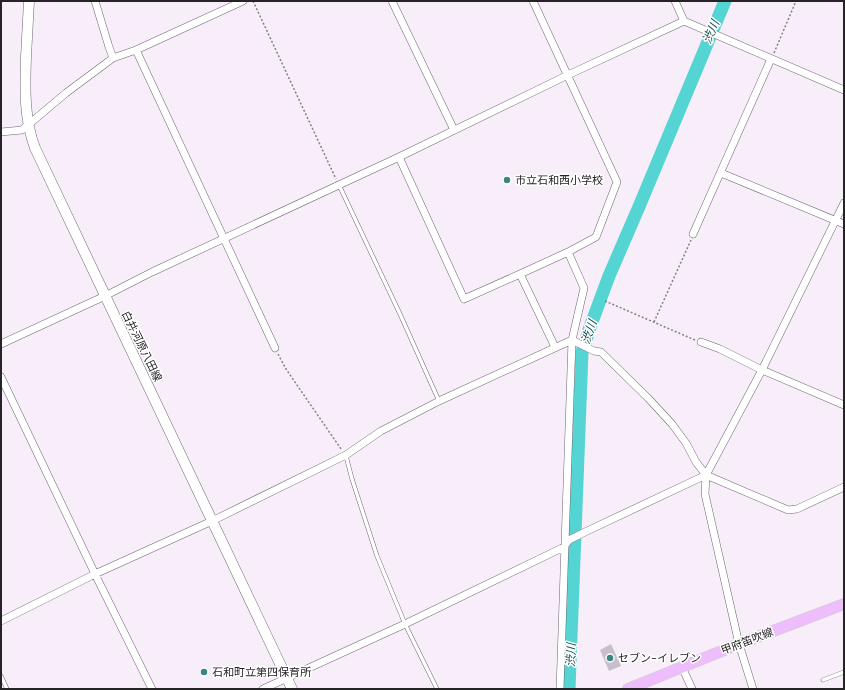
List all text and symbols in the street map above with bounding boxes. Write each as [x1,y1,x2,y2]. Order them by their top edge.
water label: 渋川 [699,16,724,46]
place label: 市立石和西小学校 [515,173,603,187]
marker: 市立石和西小学校 [502,175,512,185]
street label: 白井河原八田線 [119,308,165,384]
water label: 渋川 [577,316,601,346]
street label: 甲府笛吹線 [719,625,775,657]
water label: 渋川 [563,641,579,667]
place label: セブン-イレブン [618,651,701,665]
marker: セブン-イレブン [605,653,615,663]
place label: 石和町立第四保育所 [212,665,312,679]
marker: 石和町立第四保育所 [199,667,209,677]

